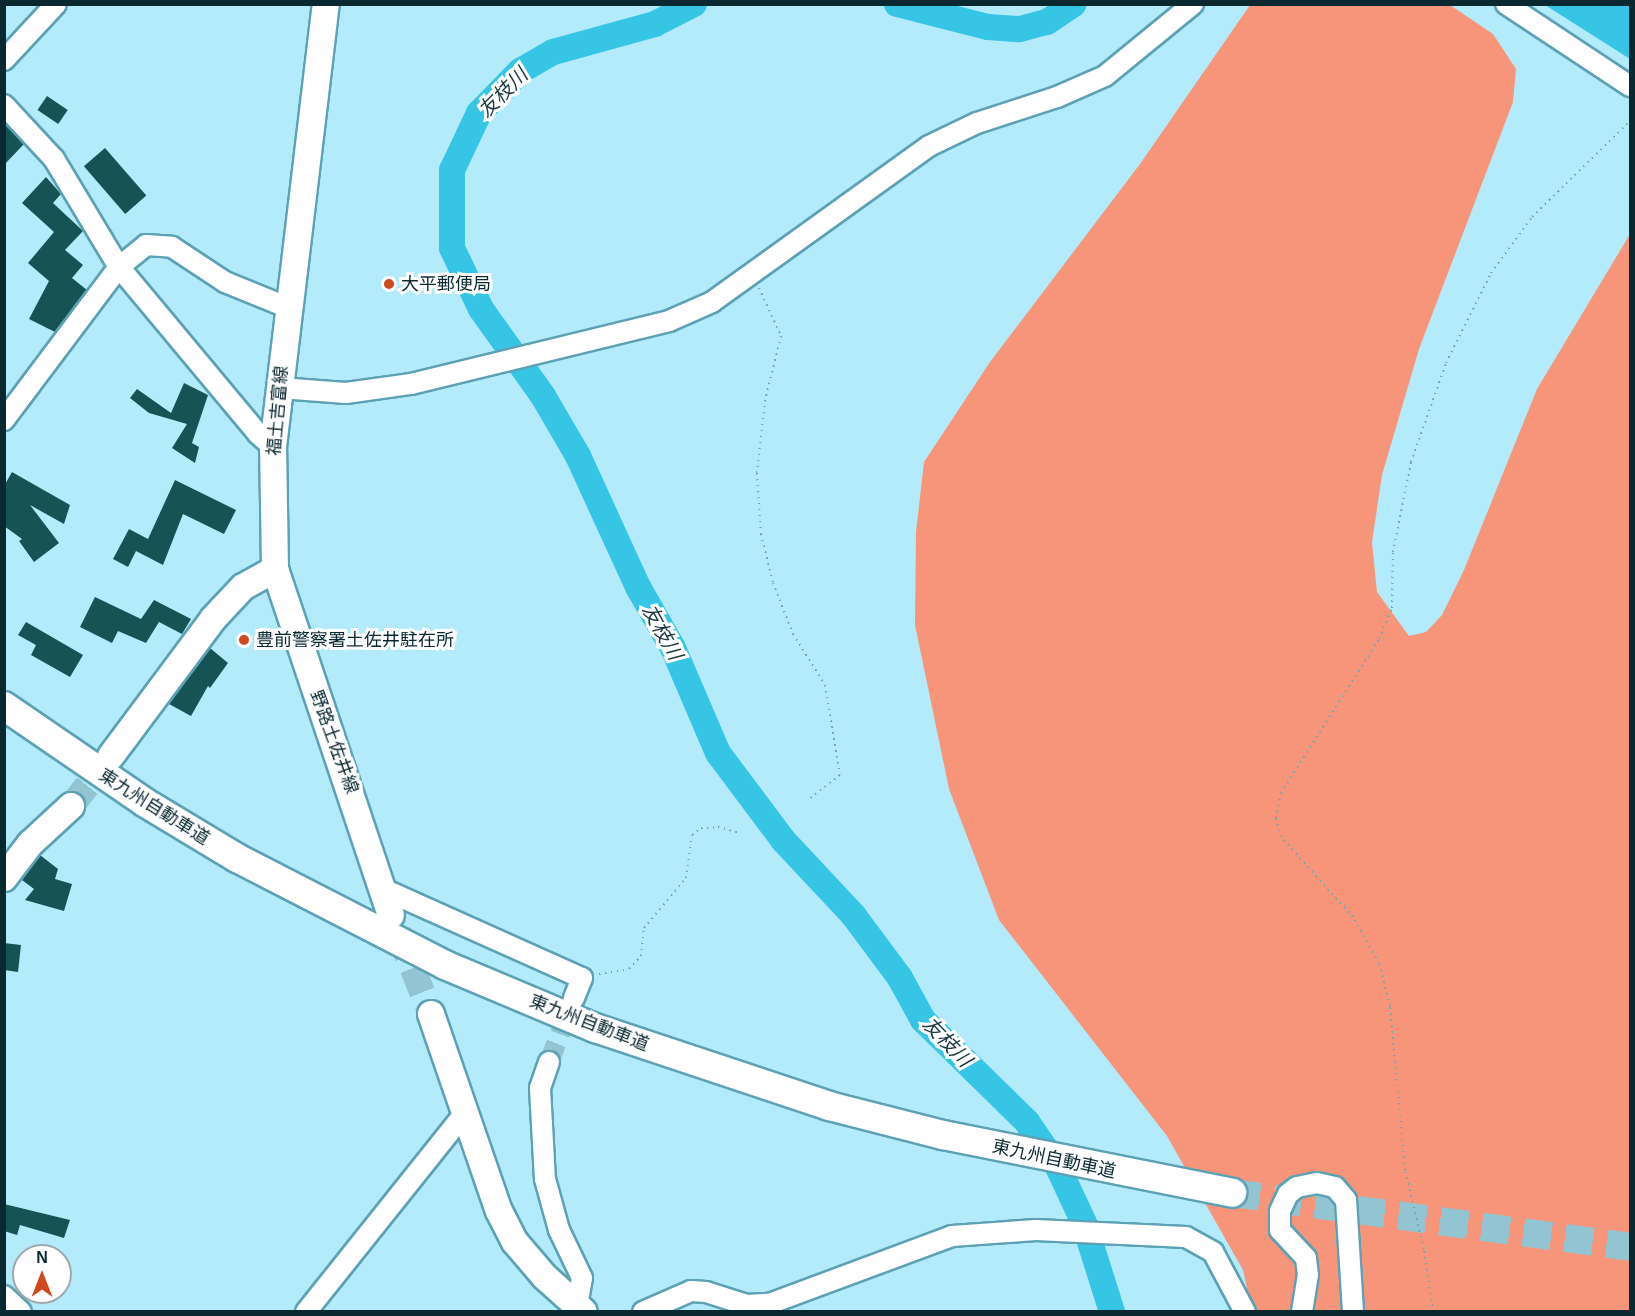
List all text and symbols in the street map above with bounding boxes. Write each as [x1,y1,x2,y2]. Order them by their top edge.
water label: 友枝川 [473,63,533,123]
place label: 大平郵便局 [401,273,491,295]
marker: 大平郵便局 [382,277,396,291]
street label: 福土吉富線 [263,365,293,457]
water label: 友枝川 [637,600,687,664]
place label: 豊前警察署土佐井駐在所 [256,629,454,651]
marker: 豊前警察署土佐井駐在所 [237,633,251,647]
street label: 野路土佐井線 [305,688,363,796]
street label: 東九州自動車道 [95,764,213,850]
street label: 東九州自動車道 [526,990,652,1056]
water label: 友枝川 [918,1012,976,1072]
street label: 東九州自動車道 [990,1135,1118,1183]
north arrow [12,1244,72,1304]
text: N [36,1249,48,1266]

